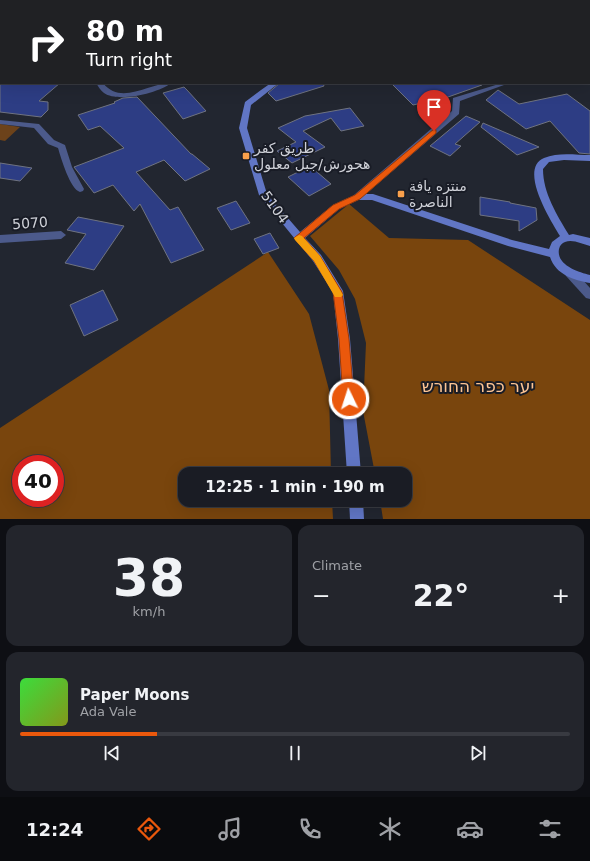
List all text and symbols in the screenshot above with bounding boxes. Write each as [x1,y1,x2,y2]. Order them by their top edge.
text: 80 m [86,15,164,48]
icon: right [20,16,72,68]
text: Turn right [86,49,172,70]
pin [417,90,451,131]
icon: arrive [423,96,445,118]
place label: طريق كفر هحورش/جبل معلول [253,140,370,173]
marker: طريق كفر هحورش/جبل معلول [241,151,251,161]
place label: منتزه يافة الناصرة [409,178,467,211]
street label: 5104 [258,188,292,226]
marker: منتزه يافة الناصرة [396,189,406,199]
street label: 5070 [12,214,48,232]
park label: יער כפר החורש [422,376,534,396]
position arrow [328,378,370,420]
speed limit sign: 40 [12,455,64,507]
text: 12:25 · 1 min · 190 m [205,478,385,496]
text: 38 [113,548,185,608]
text: Climate [312,558,362,573]
text: 22° [413,578,469,613]
text: − [312,583,330,608]
text: + [552,583,570,608]
text: km/h [133,604,165,619]
text: Paper Moons [80,686,189,704]
text: Ada Vale [80,704,136,719]
icon: previous [101,742,123,764]
icon: pause [284,742,306,764]
icon: next [467,742,489,764]
icon: directions [135,815,163,843]
icon: music [216,815,244,843]
icon: phone [296,815,324,843]
icon: climate [376,815,404,843]
icon: car [456,815,484,843]
icon: filters [536,815,564,843]
text: 12:24 [26,819,83,840]

